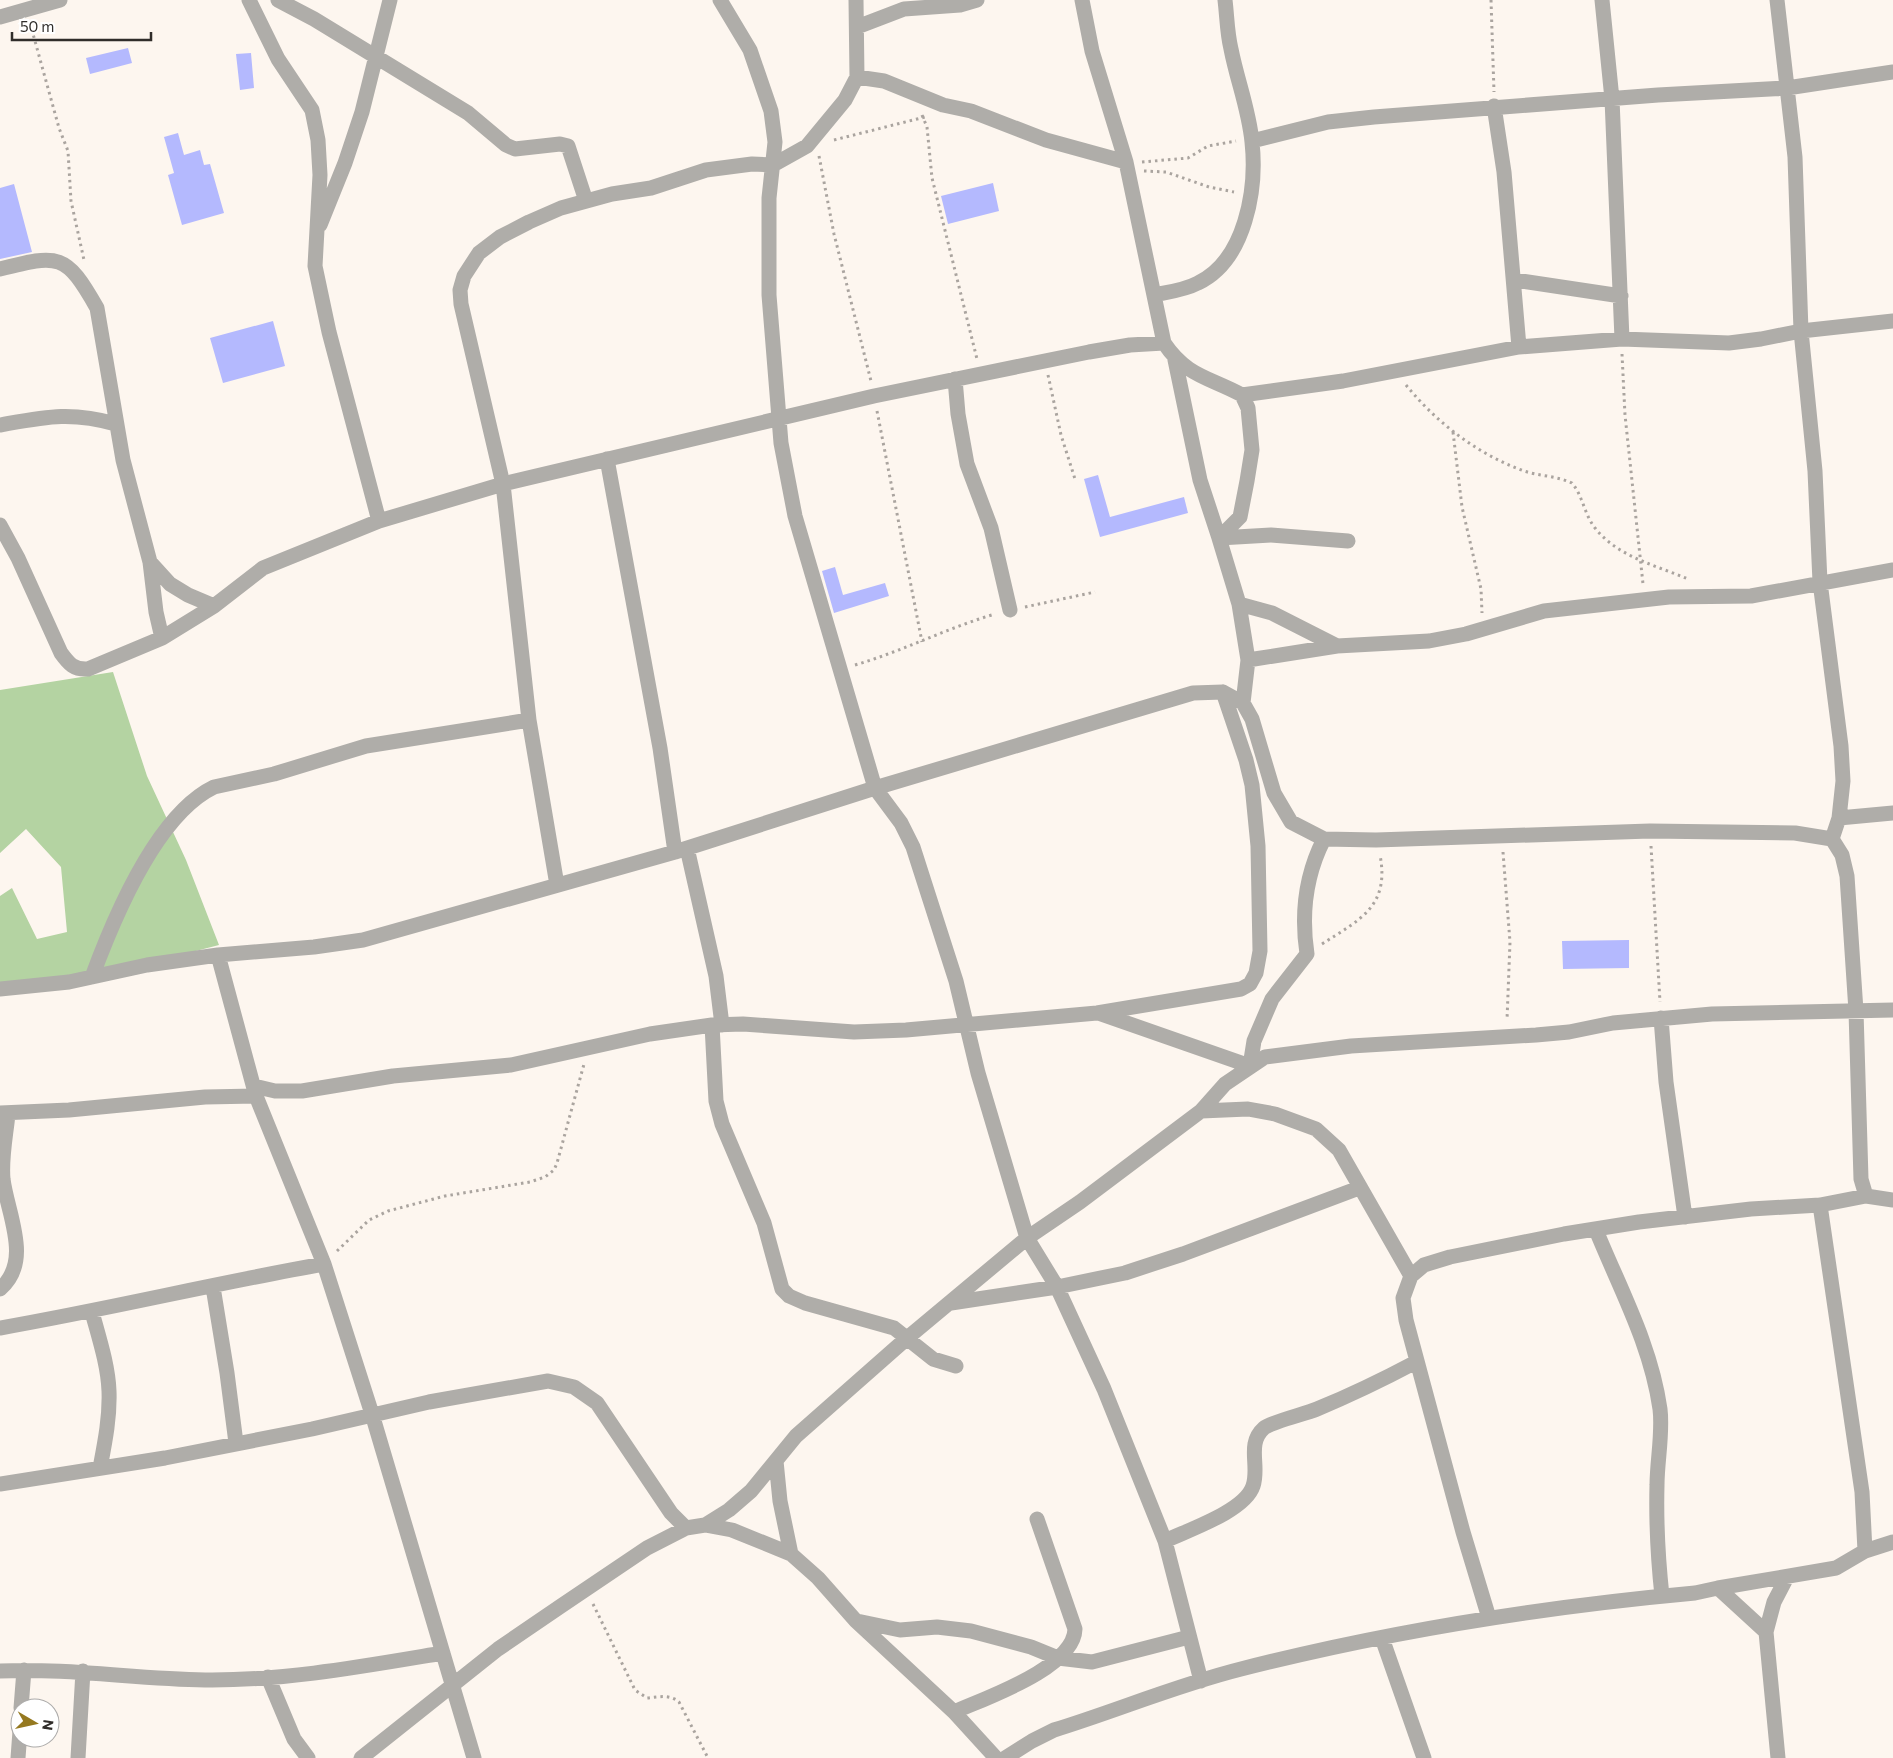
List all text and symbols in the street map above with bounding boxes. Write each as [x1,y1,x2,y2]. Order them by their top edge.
scale bar [12,10,151,42]
text: 50 m [20,17,54,35]
north arrow [10,1698,60,1748]
text: N [39,1719,58,1732]

